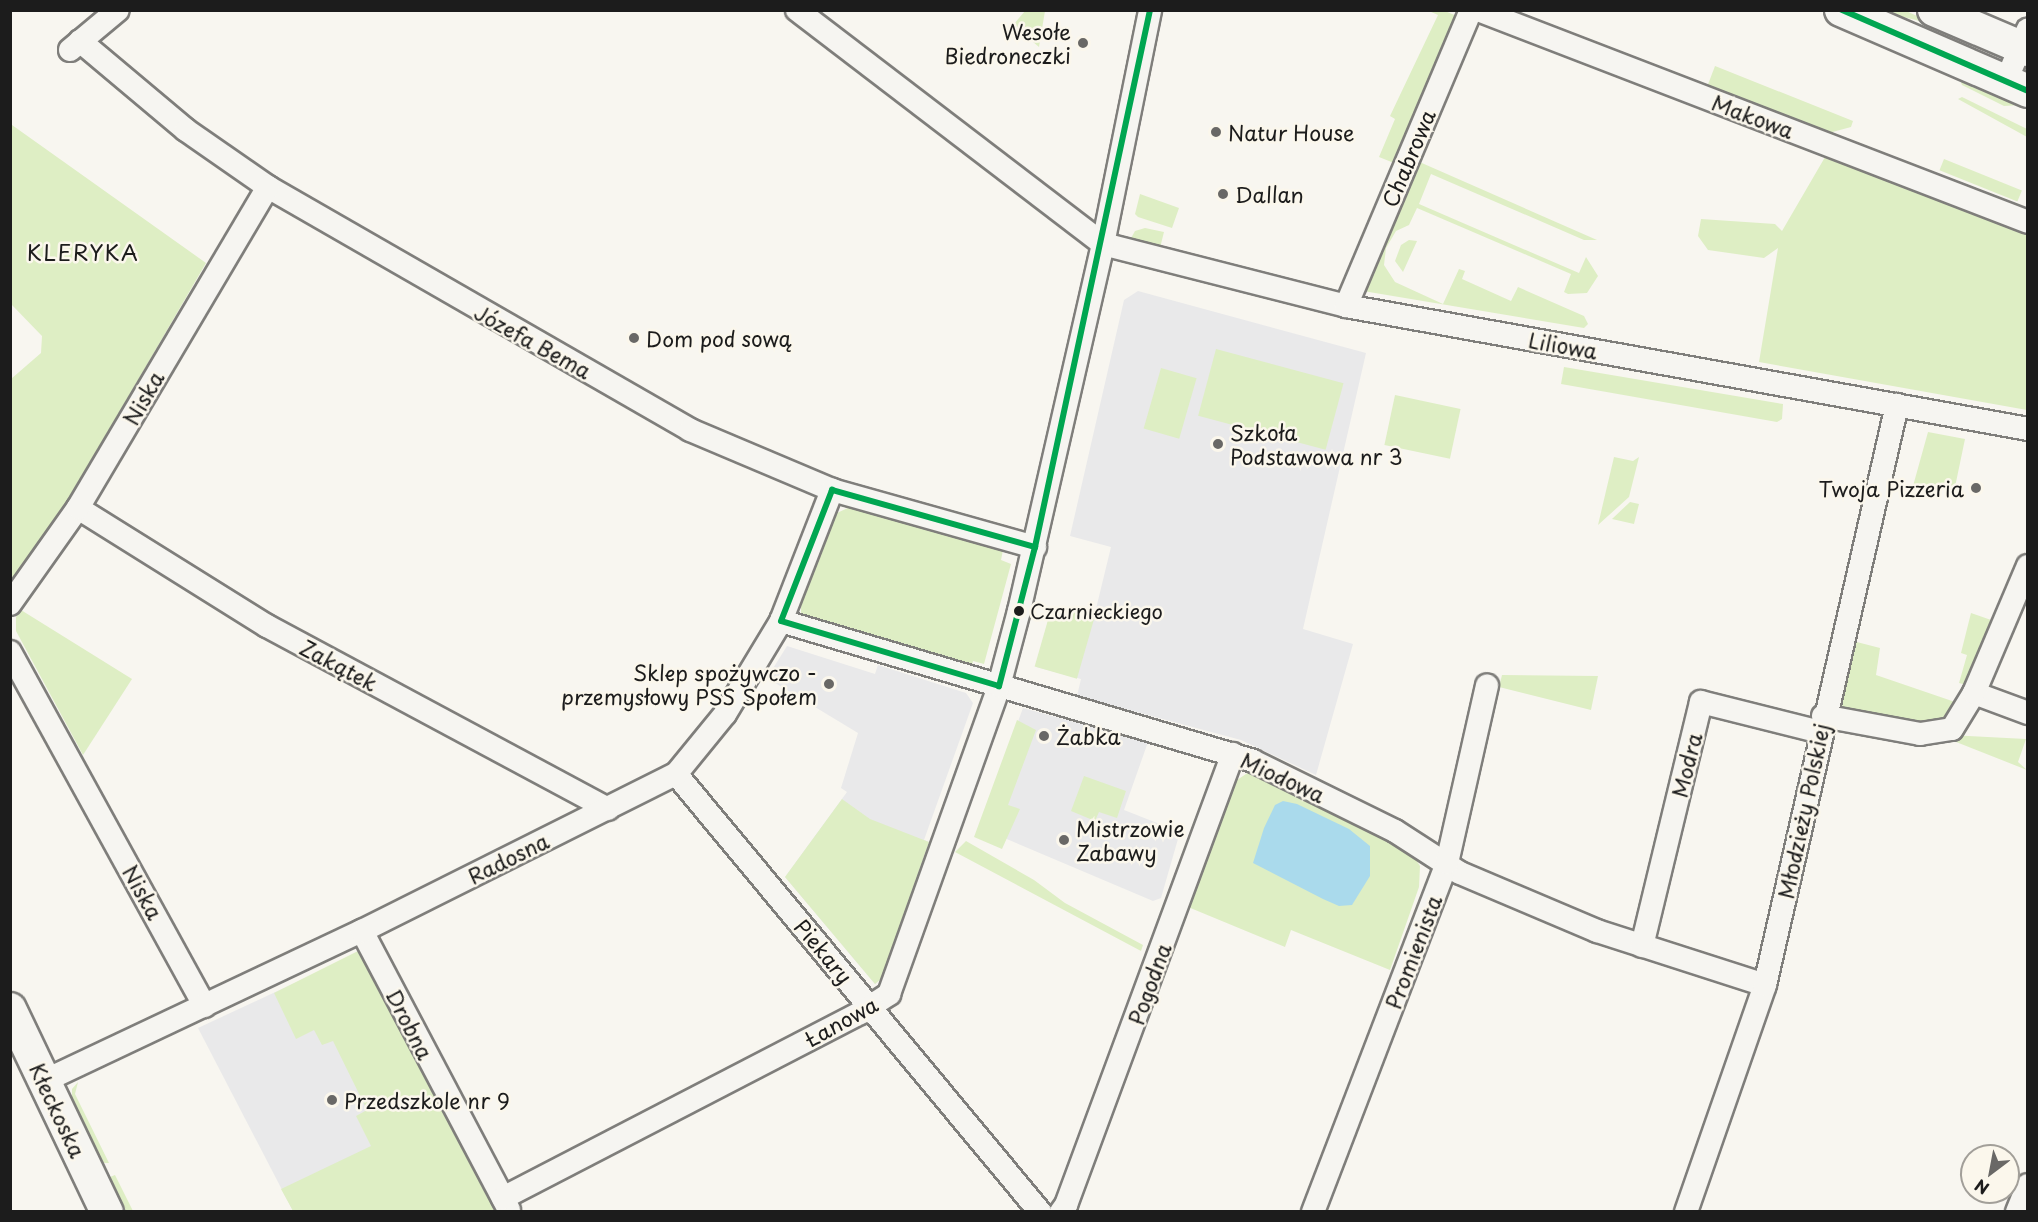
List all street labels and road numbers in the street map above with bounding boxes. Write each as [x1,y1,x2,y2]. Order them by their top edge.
street label: Makowa [1709,89,1797,143]
street label: Chabrowa [1376,106,1440,210]
street label: Józefa Bema [470,298,596,384]
street label: Liliowa [1527,327,1599,363]
street label: Niska [117,366,169,430]
street label: Zakątek [296,634,382,696]
street label: Młodzieży Polskiej [1772,721,1834,901]
street label: Modra [1666,730,1706,800]
street label: Miodowa [1237,747,1329,807]
street label: Radosna [464,828,552,888]
street label: Niska [118,860,168,924]
street label: Promienista [1380,891,1446,1013]
street label: Piekary [790,914,858,988]
street label: Pogodna [1123,940,1175,1028]
street label: Drobna [382,985,438,1063]
street label: Łanowa [800,991,882,1051]
street label: Kłeckoska [25,1059,91,1161]

